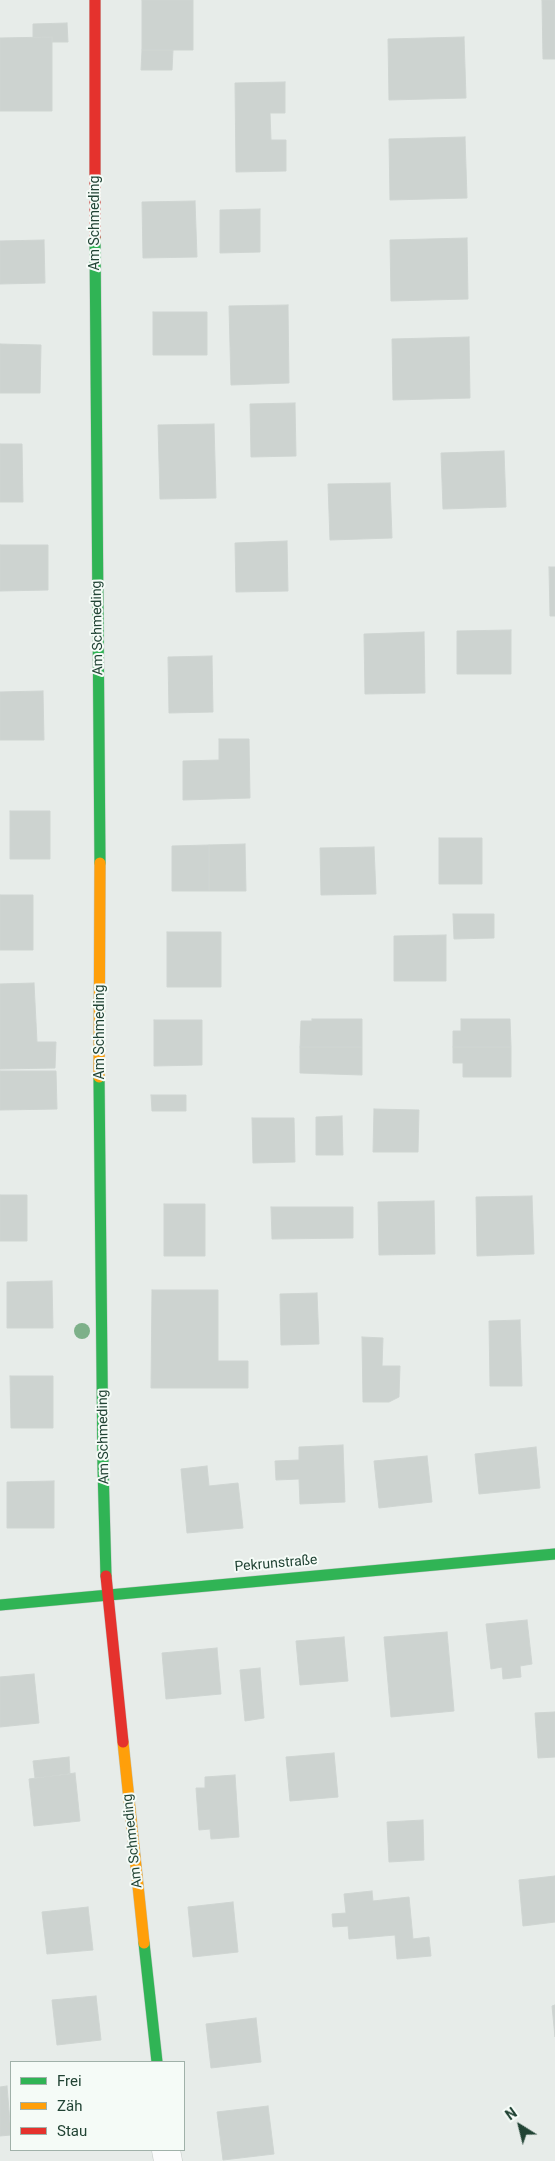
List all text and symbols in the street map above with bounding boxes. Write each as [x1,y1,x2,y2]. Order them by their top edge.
street label: Am Schmeding [87,176,103,270]
street label: Am Schmeding [89,580,107,676]
street label: Am Schmeding [92,985,108,1079]
street label: Am Schmeding [95,1389,113,1485]
street label: Pekrunstraße [234,1552,318,1576]
street label: Am Schmeding [120,1793,146,1889]
legend [10,2061,185,2151]
text: Frei [57,2072,82,2090]
text: Zäh [57,2097,82,2115]
north arrow [495,2101,545,2151]
text: N [502,2104,520,2123]
text: Stau [57,2122,87,2140]

